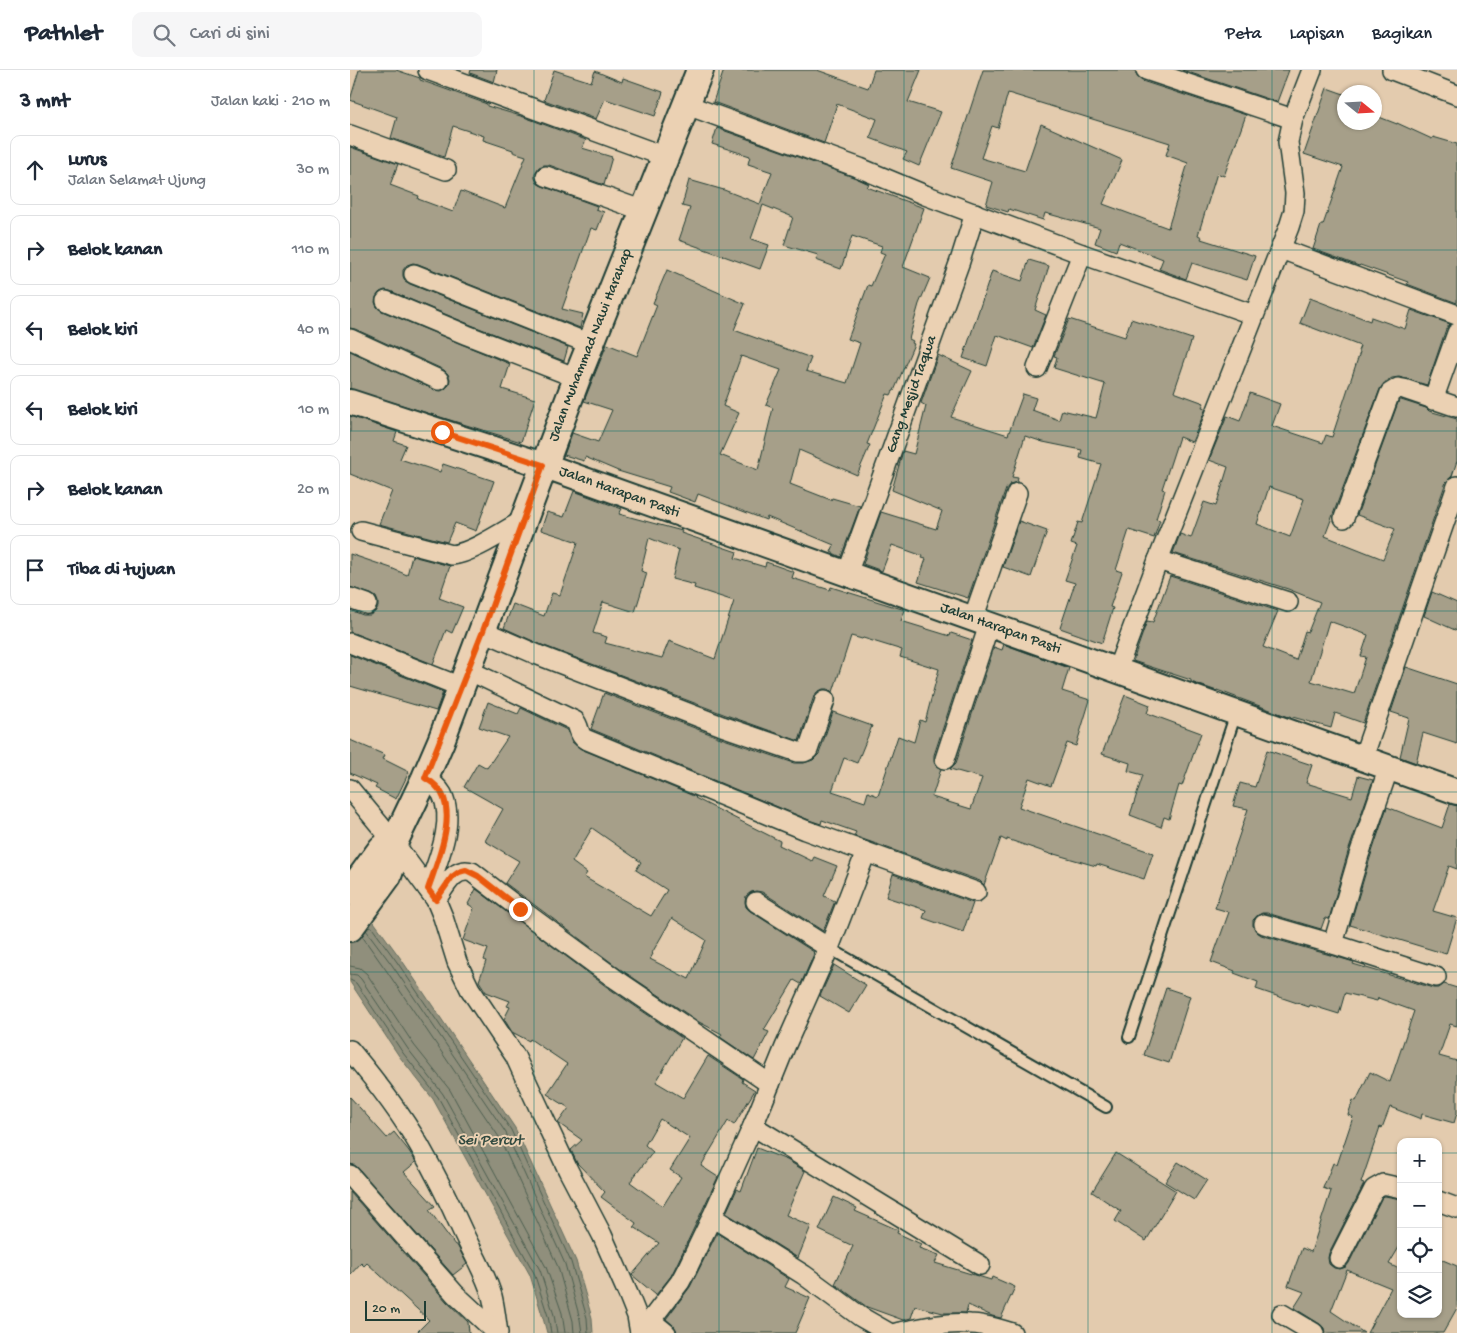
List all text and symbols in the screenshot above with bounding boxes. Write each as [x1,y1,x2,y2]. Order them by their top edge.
search box [132,12,482,57]
text: Pathlet [25,20,102,49]
icon: search [150,21,178,49]
text: Cari di sini [190,23,270,46]
text: Peta [1225,24,1262,45]
text: Lapisan [1290,24,1344,45]
text: Bagikan [1372,24,1432,45]
north arrow [1337,85,1382,130]
text: 3 mnt [20,90,69,115]
text: Jalan kaki · 210 m [211,93,330,112]
text: Lurus [68,149,107,172]
icon: ahead [21,156,49,184]
text: 30 m [296,161,329,180]
text: Jalan Selamat Ujung [68,172,206,191]
icon: right [21,236,49,264]
text: Belok kanan [68,239,162,262]
text: 110 m [292,241,329,260]
street label: Jalan Muhammad Nawi Harahap [545,246,637,444]
icon: left [21,316,49,344]
text: Belok kiri [68,319,138,342]
text: 40 m [297,321,329,340]
street label: Gang Mesjid Taqwa [882,332,942,456]
icon: left [21,396,49,424]
text: Belok kiri [68,399,138,422]
text: 10 m [298,401,329,420]
route start [431,421,454,444]
street label: Jalan Harapan Pasti [556,462,682,522]
icon: right [21,476,49,504]
text: Belok kanan [68,479,162,502]
text: 20 m [297,481,329,500]
icon: arrive [21,556,49,584]
text: Tiba di tujuan [68,559,175,582]
street label: Jalan Harapan Pasti [938,599,1063,659]
route end [509,898,532,921]
water label: Sei Percut [457,1132,525,1151]
map controls [1397,1138,1442,1318]
button: + [1397,1138,1442,1183]
button: − [1397,1183,1442,1228]
button: locate [1397,1228,1442,1273]
button: layers [1397,1273,1442,1318]
scale bar [365,1298,426,1321]
text: 20 m [372,1301,400,1318]

